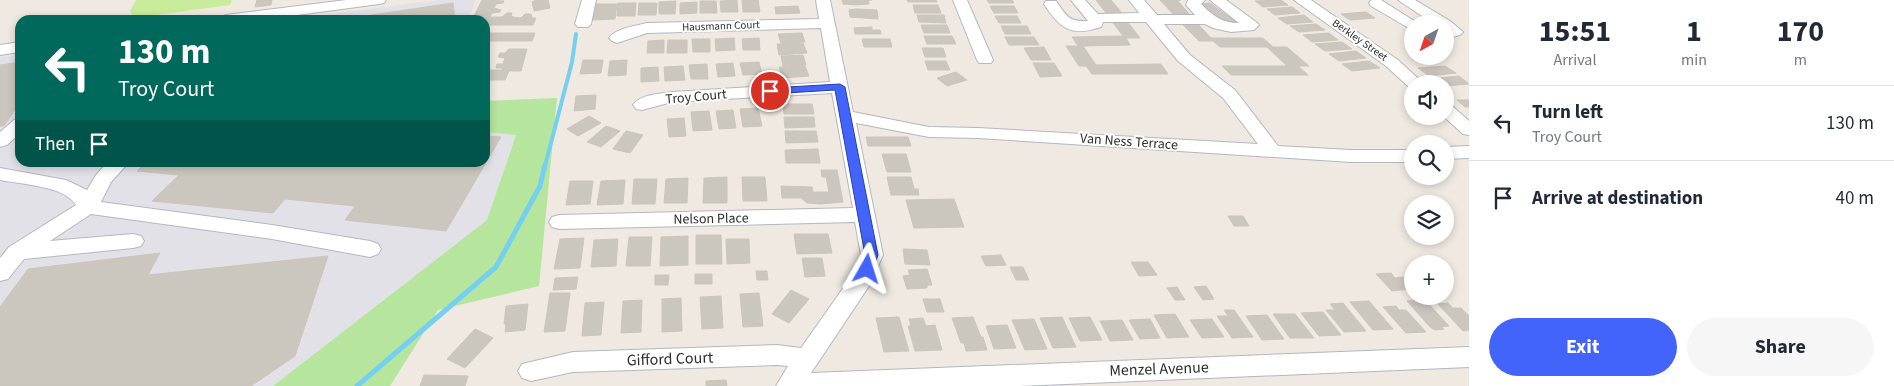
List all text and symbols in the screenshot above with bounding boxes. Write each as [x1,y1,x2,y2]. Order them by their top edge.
text: 15:51 [1539,10,1611,53]
text: 1 [1686,10,1702,53]
text: 170 [1777,10,1824,53]
street label: Berkley Street [1329,15,1391,65]
north arrow [1404,15,1454,65]
map controls [1404,15,1454,305]
street label: Hausmann Court [682,17,761,35]
text: 130 m [118,27,210,77]
icon: left [35,35,100,100]
text: Arrival [1553,49,1596,71]
text: min [1681,49,1707,71]
text: m [1794,49,1807,71]
pin [749,70,791,112]
text: Troy Court [118,73,214,105]
button: sound [1404,75,1454,125]
icon: arrive [756,77,784,105]
street label: Troy Court [665,84,728,110]
text: Turn left [1532,99,1603,126]
icon: left [1489,109,1517,137]
text: 130 m [1826,110,1874,137]
text: Troy Court [1532,126,1602,148]
street label: Van Ness Terrace [1079,129,1179,155]
icon: arrive [85,130,113,158]
text: Then [35,131,75,158]
button: search [1404,135,1454,185]
icon: arrive [1489,184,1517,212]
text: Arrive at destination [1532,185,1703,212]
text: 40 m [1836,185,1874,212]
button: layers [1404,195,1454,245]
street label: Nelson Place [673,208,749,230]
position arrow [840,242,892,294]
button: + [1404,255,1454,305]
button: Exit [1489,318,1677,376]
button: Share [1687,318,1874,376]
street label: Gifford Court [626,346,714,372]
street label: Menzel Avenue [1109,356,1209,382]

